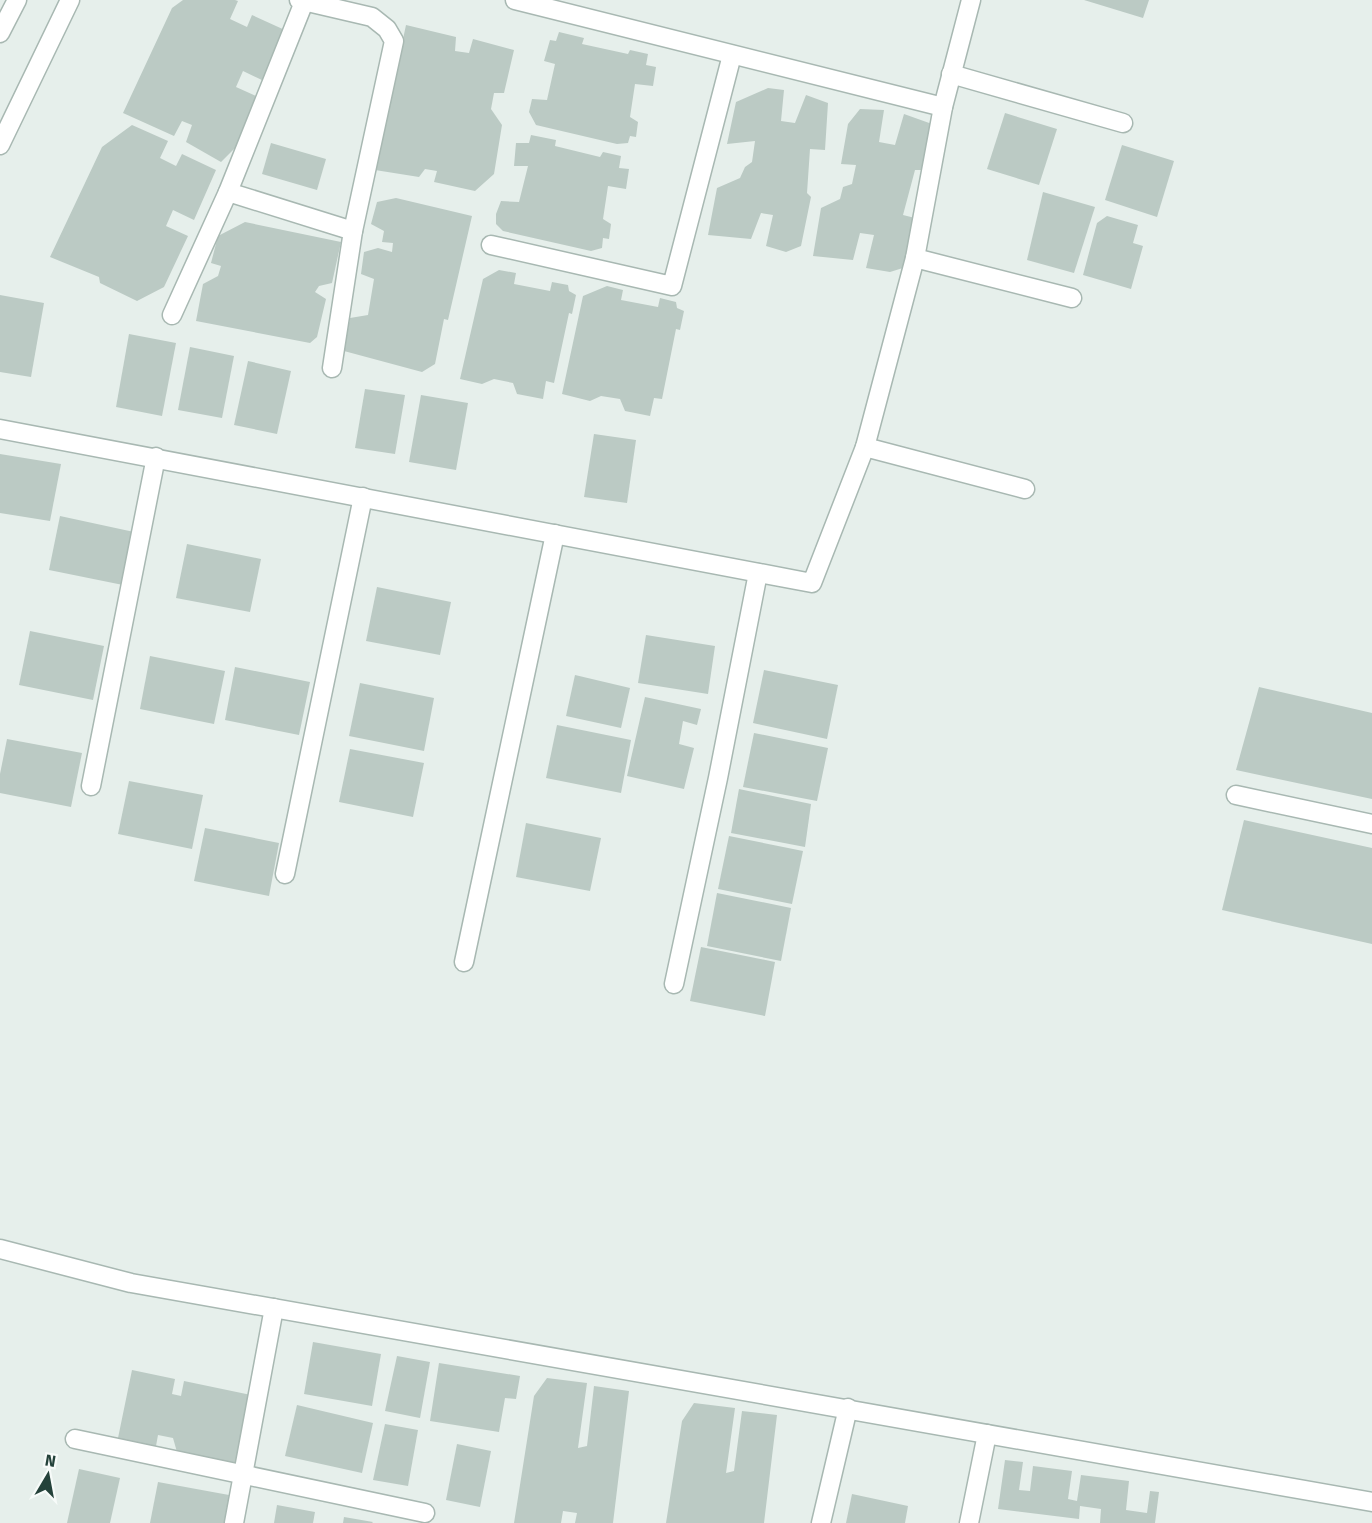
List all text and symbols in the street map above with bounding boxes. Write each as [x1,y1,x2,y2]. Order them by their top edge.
north arrow [18,1445,78,1505]
text: N [44,1450,57,1471]

